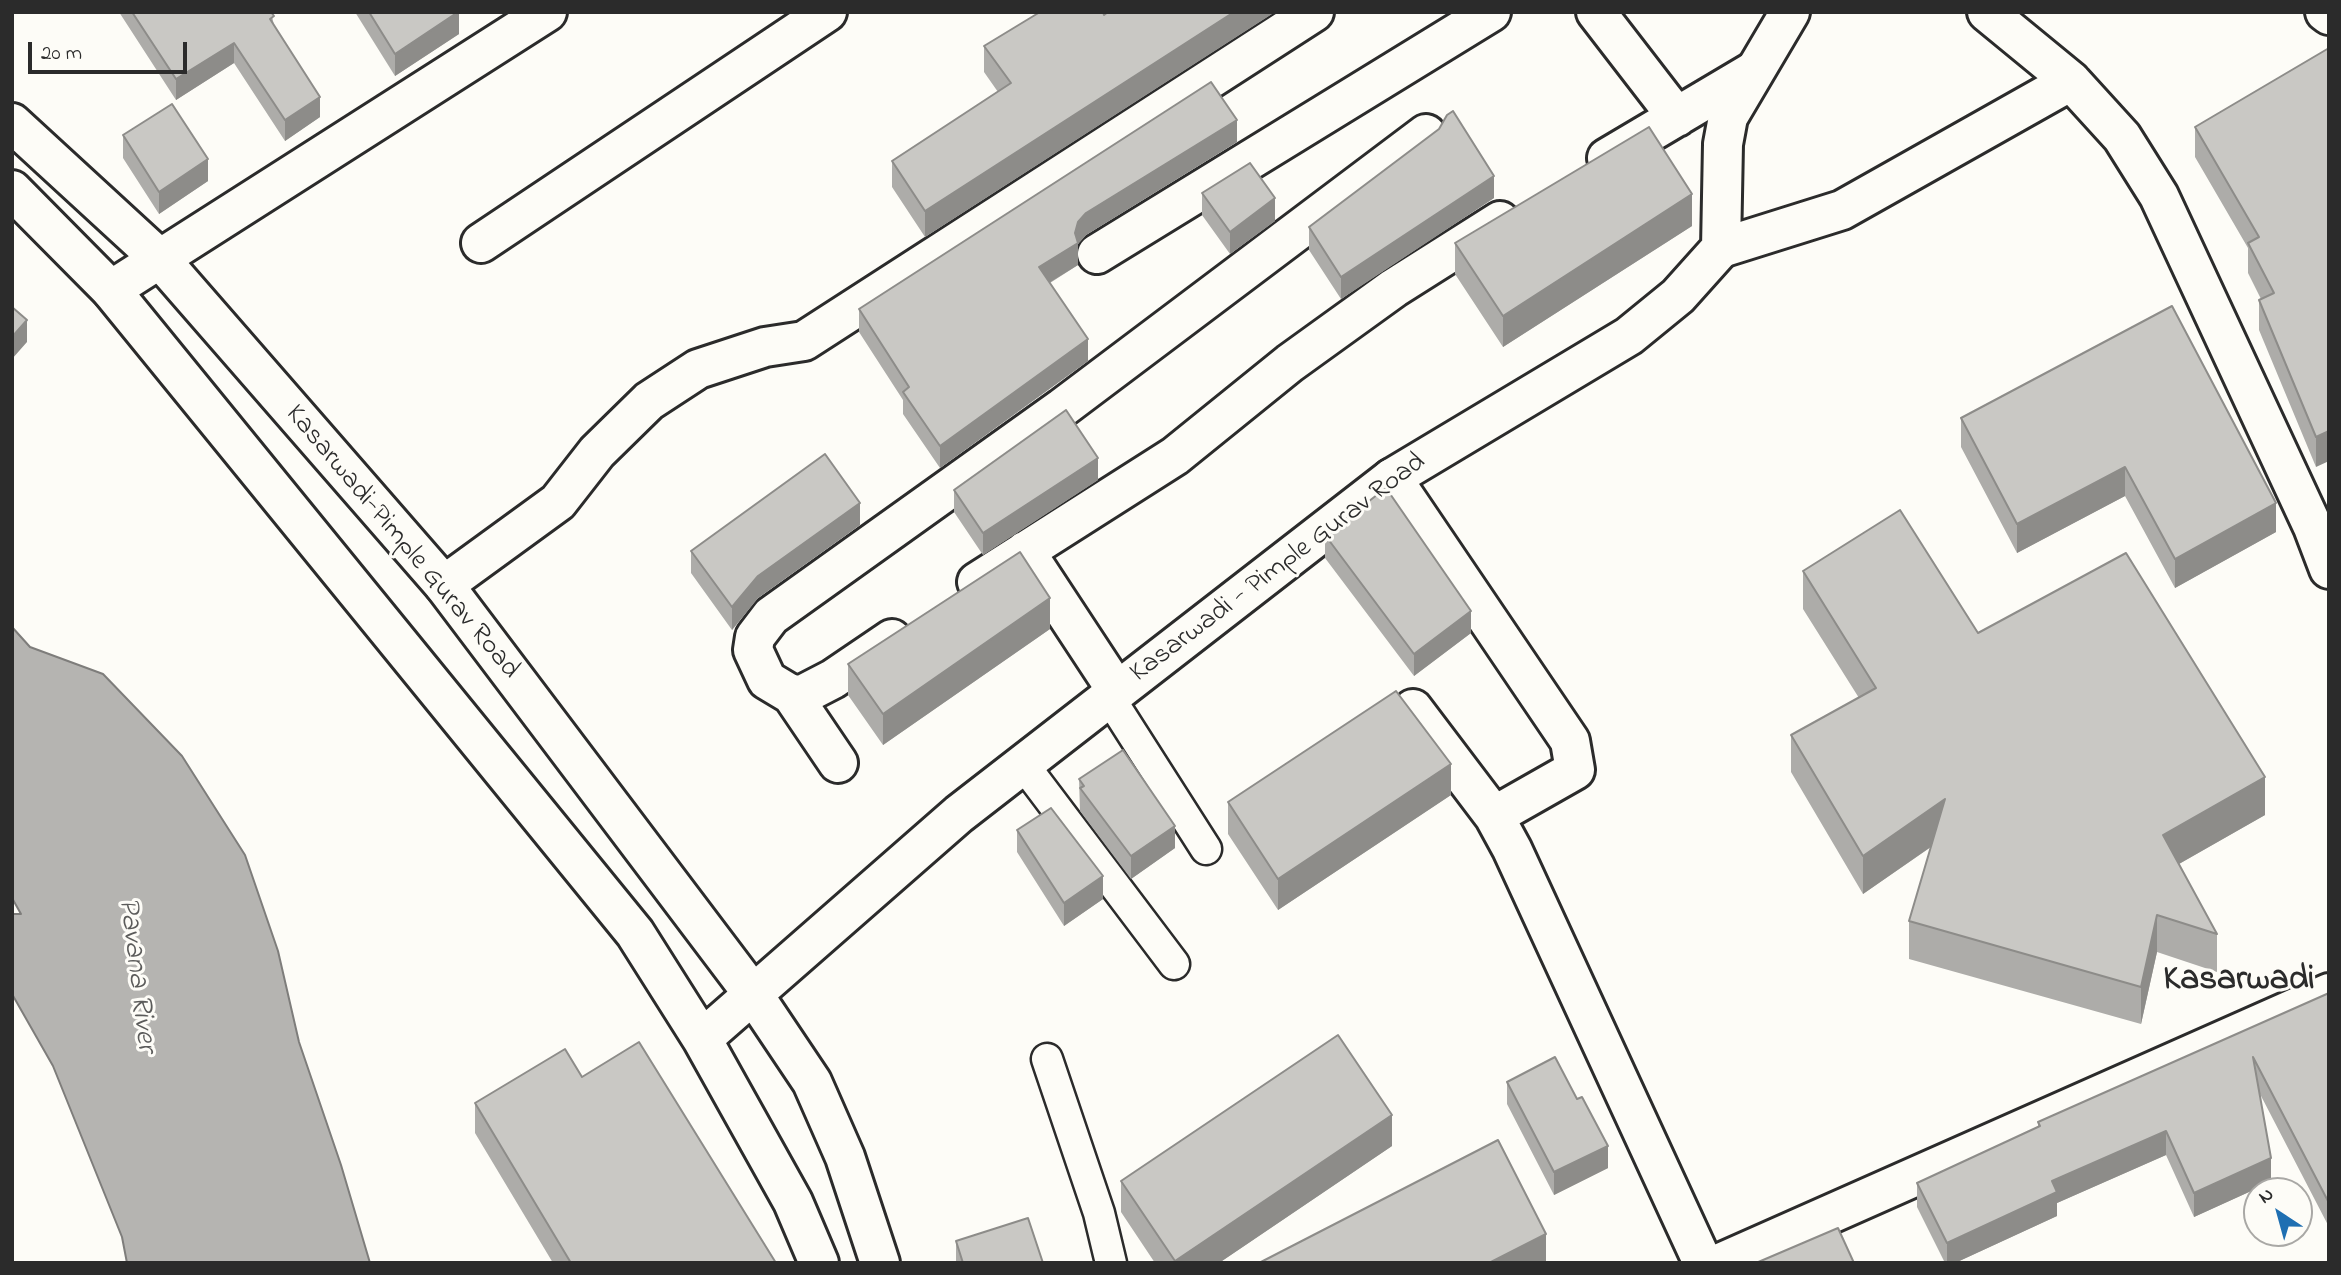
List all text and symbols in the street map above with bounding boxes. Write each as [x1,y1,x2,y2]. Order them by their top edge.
scale bar [32,28,191,72]
text: 20 m [41,39,82,69]
street label: Kasarwadi-Pimple Gurav Road [276,399,526,687]
street label: Kasarwadi - Pimple Gurav Road [1125,447,1433,691]
water label: Pavana River [108,896,162,1054]
district label: Kasarwadi [2163,961,2315,1003]
north arrow [2243,1177,2313,1247]
text: N [2253,1182,2280,1211]

